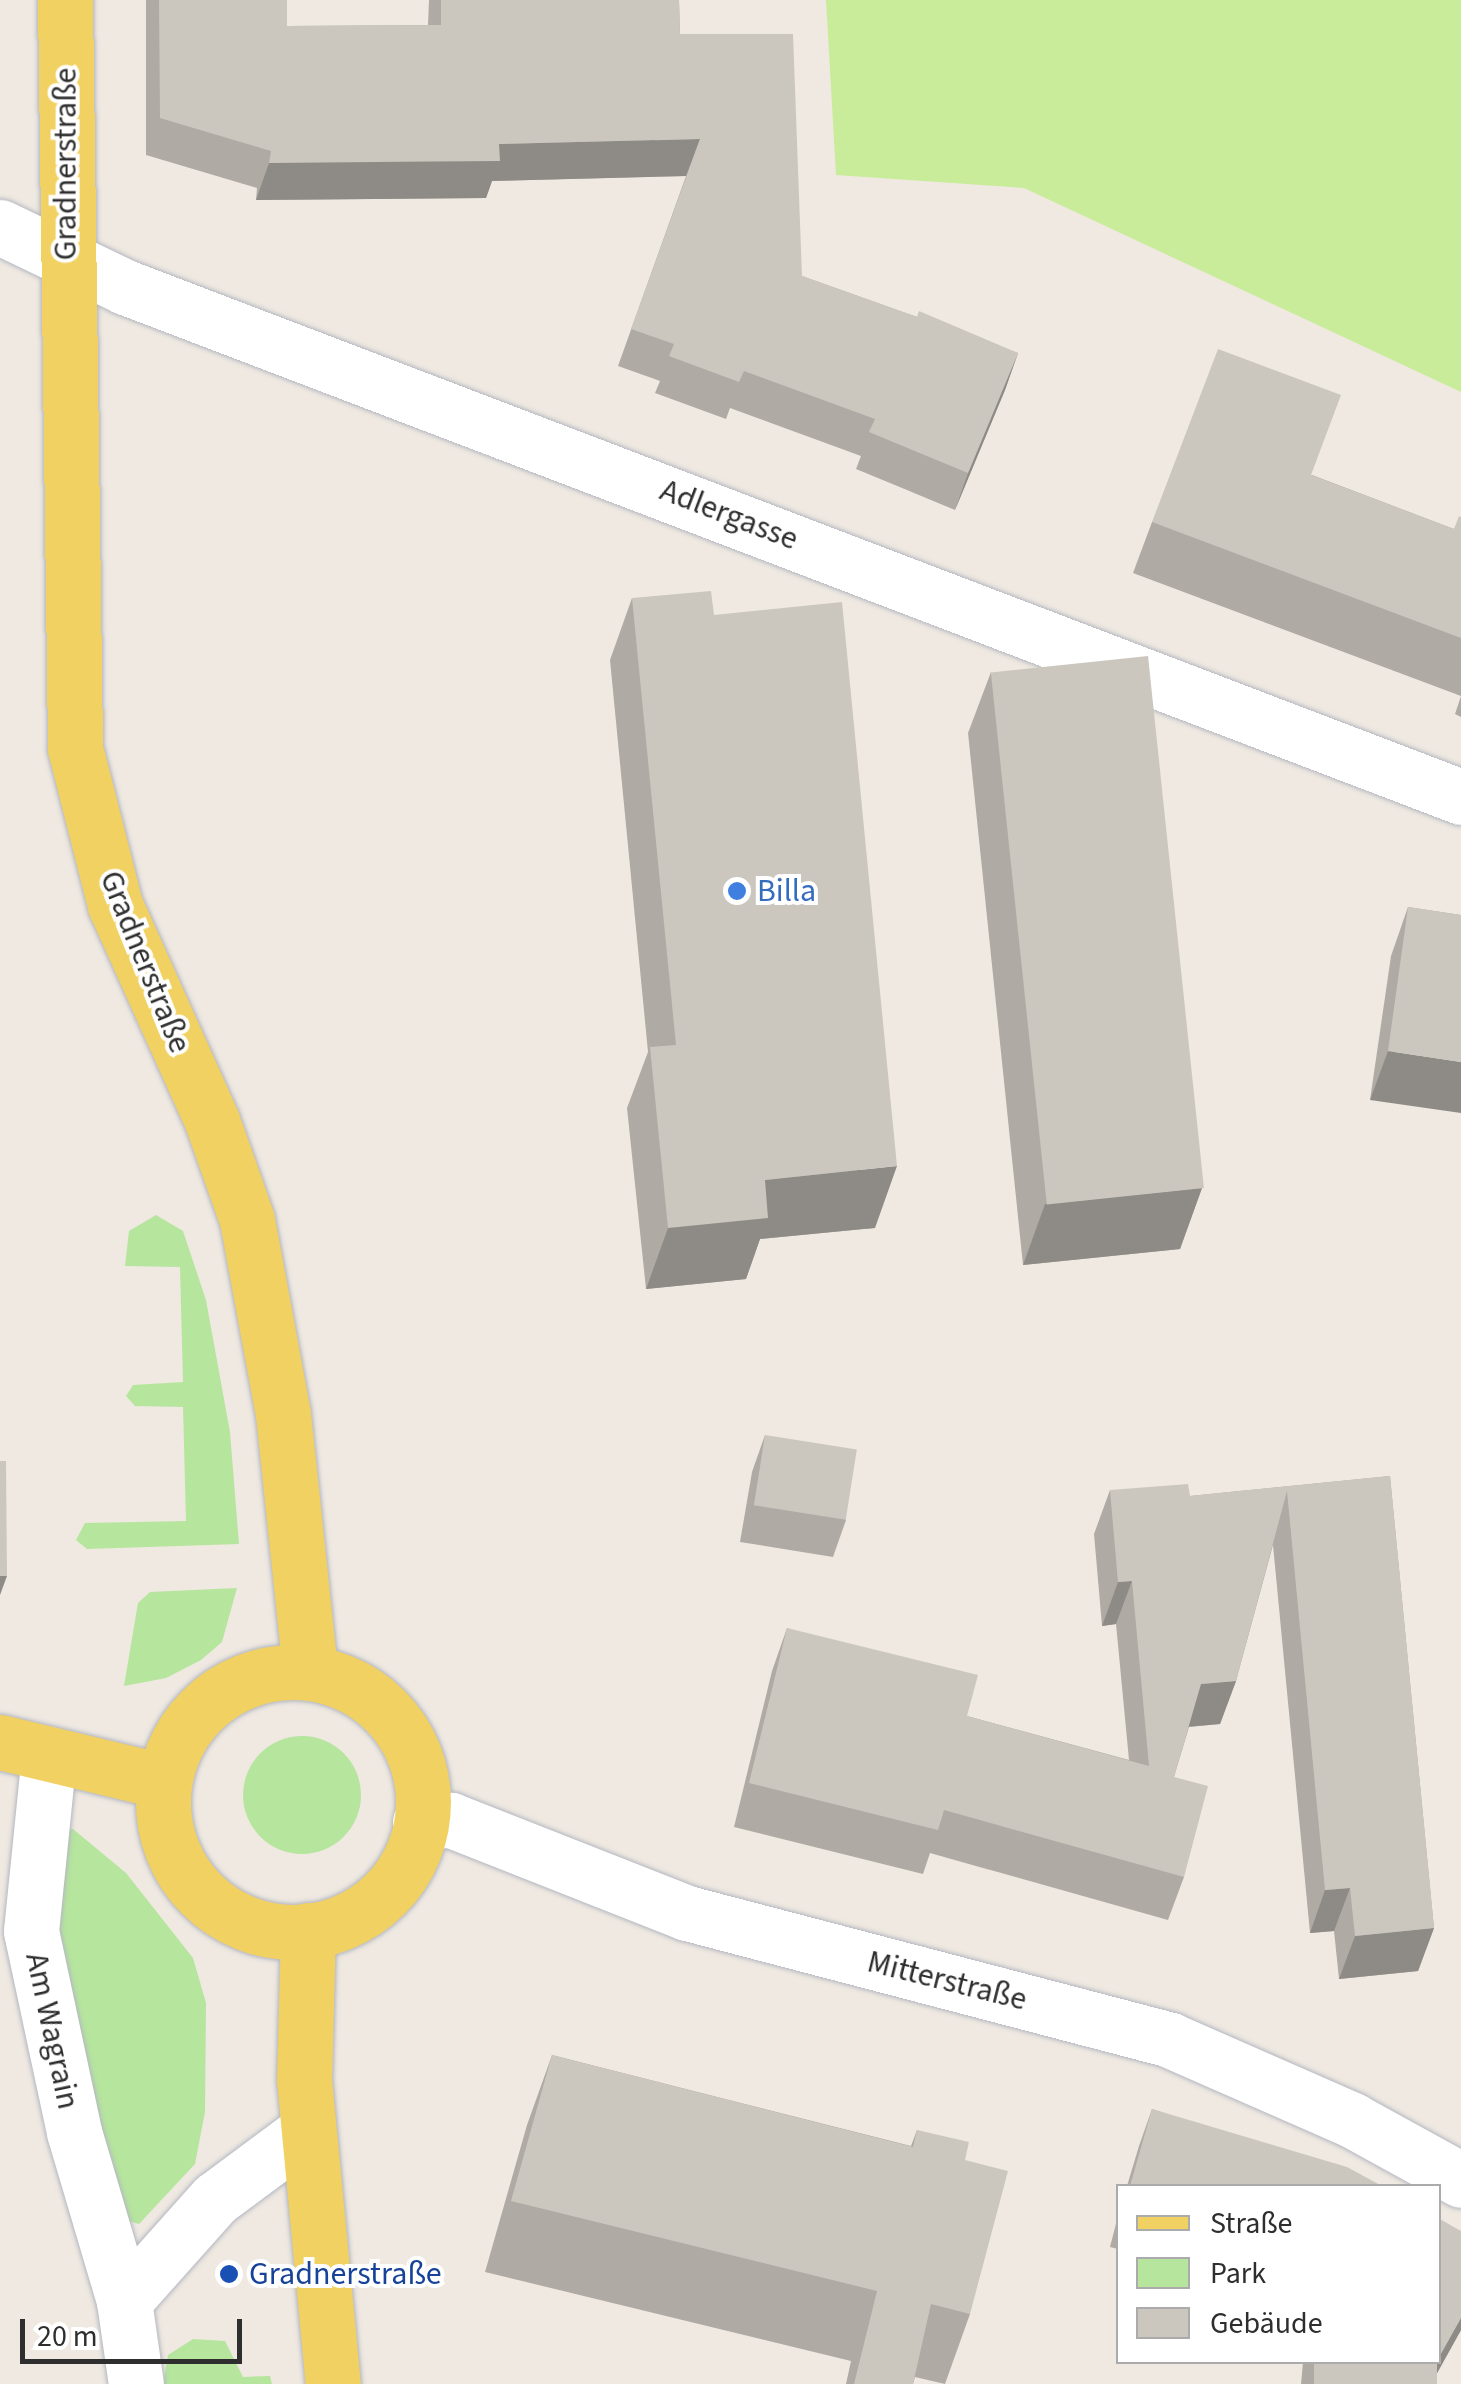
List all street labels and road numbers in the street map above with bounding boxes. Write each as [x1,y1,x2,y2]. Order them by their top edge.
street label: Gradnerstraße [47,68,85,260]
street label: Adlergasse [655,471,803,559]
street label: Gradnerstraße [91,865,199,1059]
street label: Mitterstraße [863,1943,1031,2019]
street label: Am Wagrain [17,1949,87,2113]

